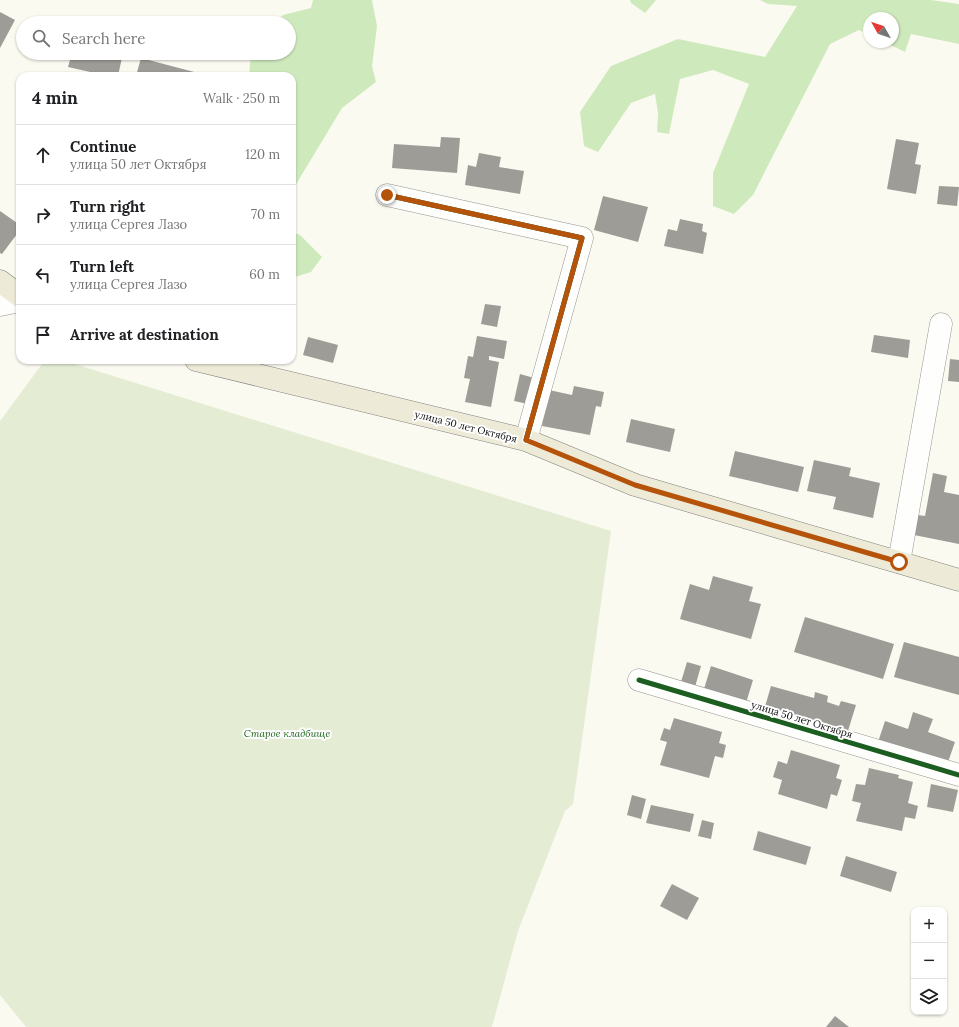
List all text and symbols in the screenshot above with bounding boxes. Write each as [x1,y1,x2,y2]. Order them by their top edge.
north arrow [863,12,899,48]
search box [16,16,296,60]
icon: search [30,27,52,49]
text: Search here [62,29,145,48]
text: 4 min [32,87,78,109]
text: Walk · 250 m [203,90,280,107]
text: Continue [70,137,136,156]
icon: ahead [32,144,54,166]
text: 120 m [245,146,280,163]
text: улица 50 лет Октября [70,156,207,173]
route end [378,186,396,204]
text: Turn right [70,197,146,216]
icon: right [32,204,54,226]
text: 70 m [251,206,280,223]
text: улица Сергея Лазо [70,216,187,233]
text: Turn left [70,257,134,276]
icon: left [32,264,54,286]
text: 60 m [249,266,280,283]
text: улица Сергея Лазо [70,276,187,293]
icon: arrive [32,324,54,346]
text: Arrive at destination [70,325,219,344]
street label: улица 50 лет Октября [413,407,518,446]
route start [890,553,908,571]
street label: улица 50 лет Октября [750,698,854,741]
park label: Старое кладбище [244,727,330,740]
map controls [911,907,947,1015]
button: + [911,907,947,943]
button: − [911,943,947,979]
button: layers [911,979,947,1015]

